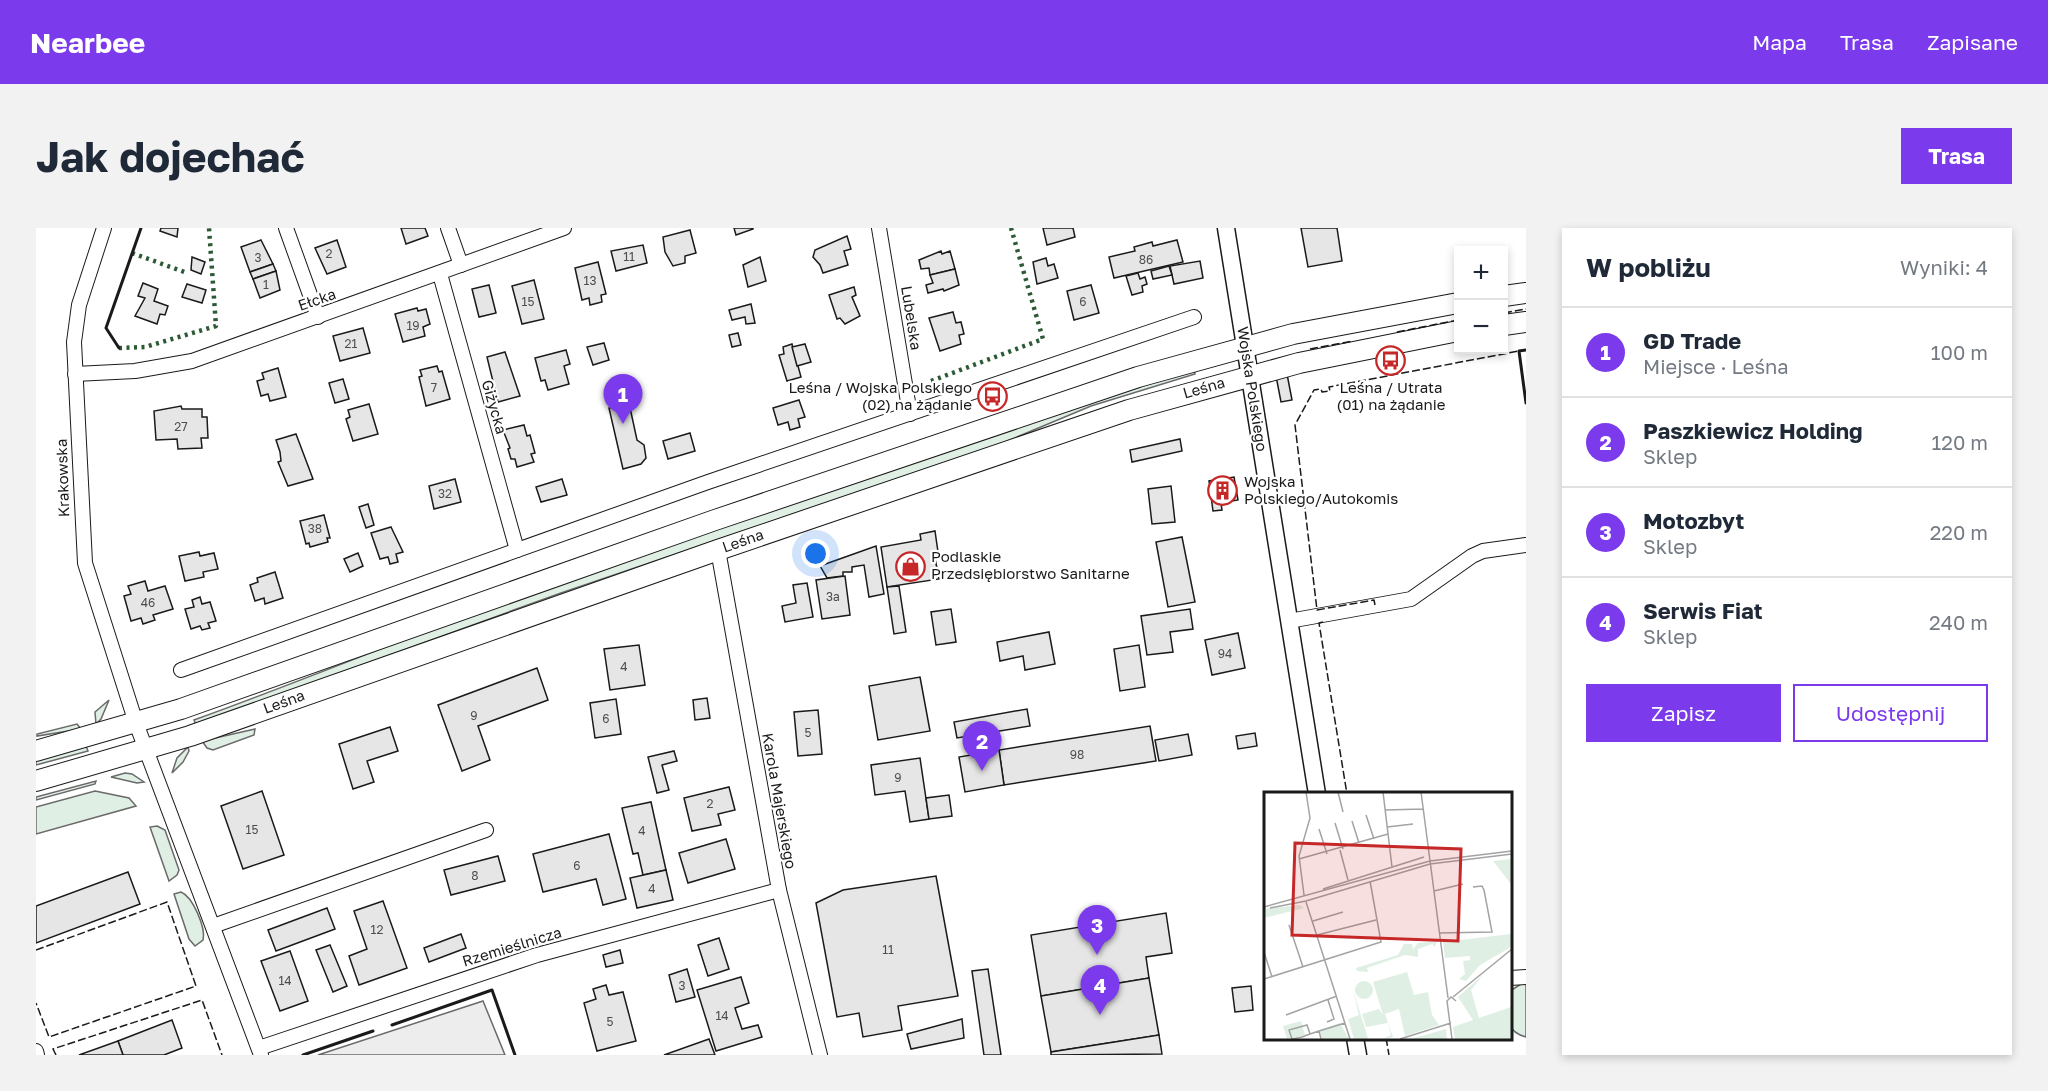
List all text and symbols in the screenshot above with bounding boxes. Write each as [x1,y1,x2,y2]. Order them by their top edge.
text: Nearbee [30,26,145,59]
text: Mapa [1752,29,1807,55]
text: Trasa [1840,29,1894,55]
text: Zapisane [1927,29,2018,55]
button: Trasa [1901,128,2012,184]
text: Jak dojechać [36,131,305,181]
house number: 2 [326,246,333,261]
map controls [1454,246,1508,354]
button: + [1454,246,1508,300]
house number: 11 [623,249,635,264]
house number: 3 [254,250,262,265]
house number: 86 [1139,252,1153,267]
text: W pobliżu [1586,252,1711,283]
text: Wyniki: 4 [1900,255,1988,279]
house number: 13 [584,273,596,288]
house number: 1 [263,277,269,292]
street label: Ełcka [295,284,338,314]
street label: Lubelska [898,284,926,351]
house number: 15 [522,294,534,309]
house number: 6 [1079,294,1087,309]
button: − [1454,300,1508,354]
house number: 19 [406,318,420,333]
street label: Wojska Polskiego [1234,325,1272,453]
text: GD Trade [1643,327,1741,354]
house number: 21 [345,336,358,351]
text: 1 [1600,340,1611,364]
text: 100 m [1931,340,1988,364]
bus stop icon: Leśna / Utrata (01) na żądanie [1375,345,1407,377]
text: Miejsce · Leśna [1643,354,1789,378]
street label: Leśna [1181,372,1227,402]
pin: 1 [604,374,642,424]
street label: Giżycka [479,378,511,436]
place label: Leśna / Wojska Polskiego (02) na żądanie [788,378,972,413]
place label: Leśna / Utrata (01) na żądanie [1337,378,1446,413]
house number: 7 [431,380,437,395]
bus stop icon: Leśna / Wojska Polskiego (02) na żądanie [977,381,1009,413]
text: Paszkiewicz Holding [1643,417,1863,444]
house number: 27 [174,419,188,434]
text: 2 [1599,430,1612,454]
text: 120 m [1932,430,1988,454]
street label: Krakowska [52,439,72,518]
text: Sklep [1643,444,1697,468]
place label: Wojska Polskiego/Autokomis [1244,472,1398,507]
building icon: Wojska Polskiego/Autokomis [1207,475,1239,507]
house number: 32 [438,486,452,501]
text: Motozbyt [1643,507,1744,534]
text: 3 [1599,520,1612,544]
text: 220 m [1930,520,1988,544]
house number: 38 [308,521,322,536]
street label: Leśna [720,525,766,556]
text: Sklep [1643,534,1697,558]
your location [801,539,830,568]
place label: Podlaskie Przedsiębiorstwo Sanitarne [931,547,1130,582]
shop icon: Podlaskie Przedsiębiorstwo Sanitarne [894,550,926,582]
house number: 3a [826,589,840,604]
house number: 46 [141,595,155,610]
text: Serwis Fiat [1643,597,1763,624]
text: 4 [1599,610,1612,634]
text: 240 m [1929,610,1988,634]
text: Sklep [1643,624,1697,648]
house number: 94 [1218,646,1232,661]
house number: 4 [620,659,628,674]
button: Zapisz [1586,684,1781,742]
button: Udostępnij [1793,684,1988,742]
street label: Leśna [260,685,307,717]
house number: 9 [470,708,478,723]
house number: 6 [602,711,610,726]
pin: 2 [962,722,1002,771]
house number: 5 [805,725,812,740]
street label: Karola Majerskiego [759,731,801,870]
house number: 98 [1070,747,1084,762]
house number: 9 [894,770,902,785]
inset map [1264,792,1511,1040]
house number: 2 [707,796,714,811]
house number: 15 [246,822,258,837]
house number: 4 [638,823,646,838]
house number: 6 [573,858,581,873]
house number: 8 [471,868,479,883]
house number: 4 [648,881,656,896]
pin: 3 [1078,906,1116,955]
house number: 12 [371,922,383,937]
street label: Rzemieślnicza [460,922,564,970]
house number: 11 [882,942,894,957]
pin: 4 [1080,966,1120,1015]
house number: 14 [278,973,292,988]
house number: 3 [678,978,686,993]
house number: 14 [715,1008,729,1023]
house number: 5 [607,1014,614,1029]

